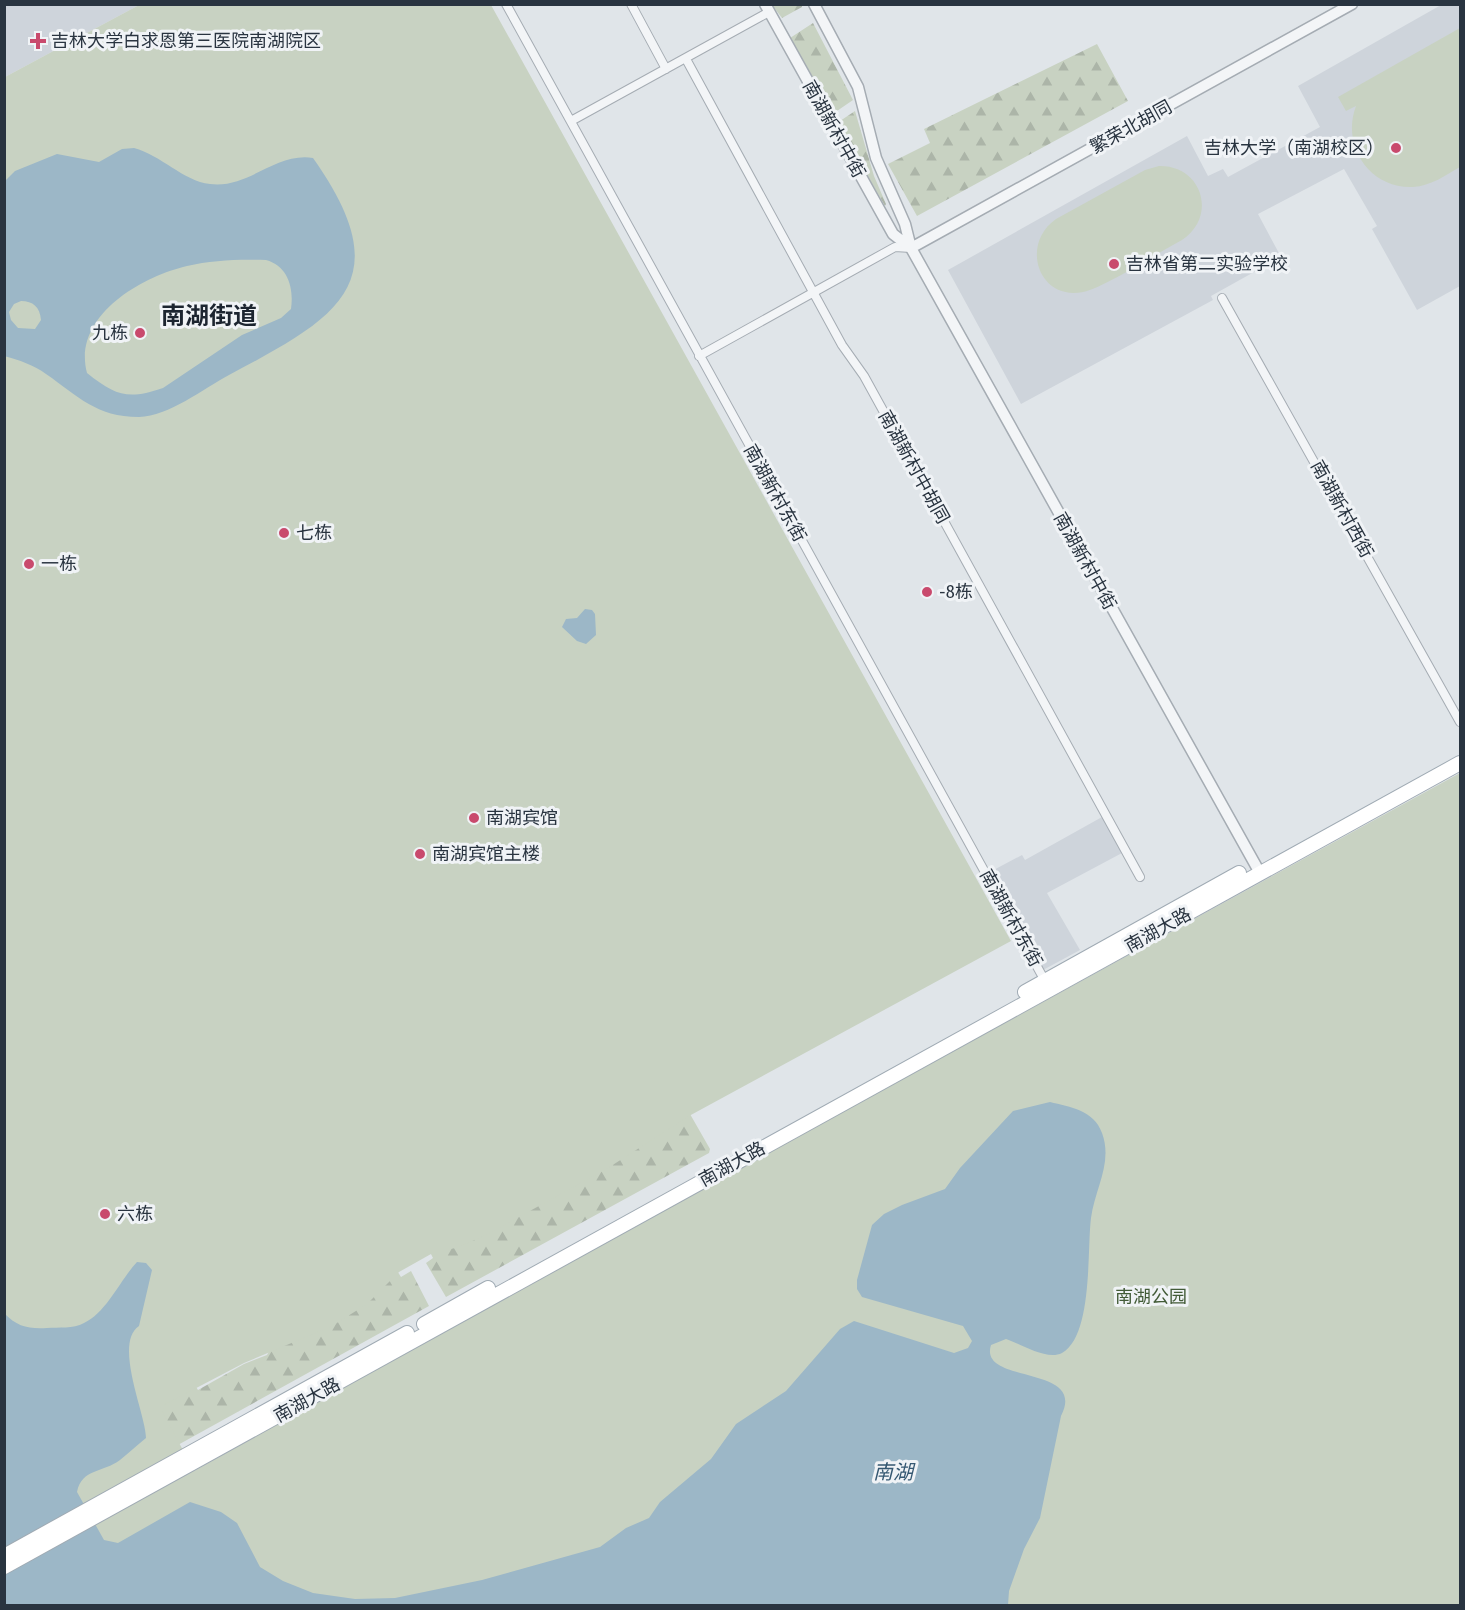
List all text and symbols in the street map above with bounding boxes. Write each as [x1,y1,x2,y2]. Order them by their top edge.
place label: 吉林大学白求恩第三医院南湖院区 [51,30,321,52]
marker: 吉林大学白求恩第三医院南湖院区 [29,32,47,50]
street label: 南湖新村中街 [798,76,870,182]
street label: 繁荣北胡同 [1086,96,1176,158]
place label: 吉林大学（南湖校区） [1204,137,1384,159]
marker: 吉林大学（南湖校区） [1389,141,1403,155]
place label: 吉林省第二实验学校 [1126,253,1288,275]
marker: 吉林省第二实验学校 [1107,257,1121,271]
district label: 南湖街道 [161,302,257,330]
place label: 九栋 [92,322,128,344]
marker: 九栋 [133,326,147,340]
street label: 南湖新村中胡同 [874,407,954,527]
street label: 南湖新村东街 [739,440,811,546]
street label: 南湖新村西街 [1306,456,1378,562]
street label: 南湖新村中街 [1049,508,1121,614]
place label: 七栋 [296,522,332,544]
marker: 七栋 [277,526,291,540]
place label: 一栋 [41,553,77,575]
marker: 一栋 [22,557,36,571]
place label: -8栋 [939,581,973,603]
marker: -8栋 [920,585,934,599]
place label: 南湖宾馆 [486,807,558,829]
marker: 南湖宾馆 [467,811,481,825]
place label: 南湖宾馆主楼 [432,843,540,865]
marker: 南湖宾馆主楼 [413,847,427,861]
street label: 南湖新村东街 [975,865,1047,971]
street label: 南湖大路 [1121,903,1195,957]
street label: 南湖大路 [695,1137,769,1191]
place label: 六栋 [117,1203,153,1225]
marker: 六栋 [98,1207,112,1221]
park label: 南湖公园 [1115,1286,1187,1308]
street label: 南湖大路 [270,1373,344,1427]
water label: 南湖 [873,1460,916,1484]

